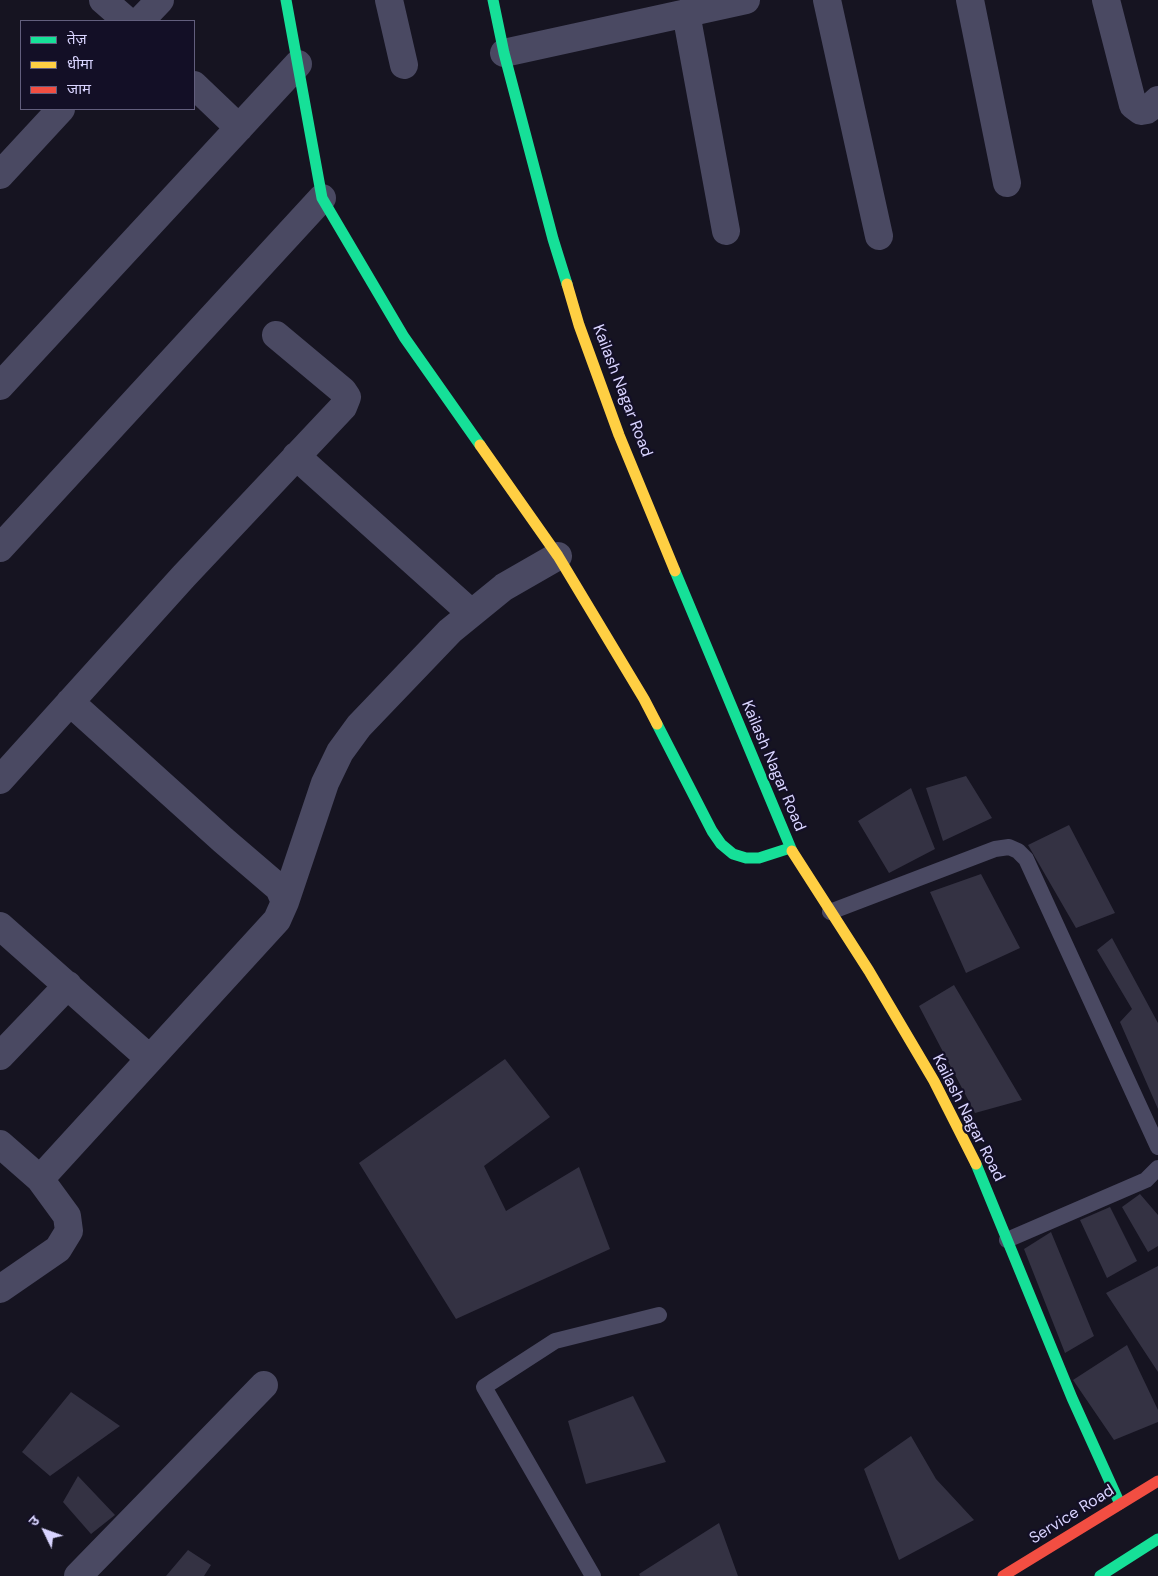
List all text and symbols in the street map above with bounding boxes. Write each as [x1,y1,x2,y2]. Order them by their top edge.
legend [20,20,195,110]
text: तेज़ [67,29,87,49]
text: धीमा [67,54,93,74]
text: जाम [67,79,91,99]
street label: Kailash Nagar Road [588,322,656,460]
street label: Kailash Nagar Road [737,698,809,834]
street label: Kailash Nagar Road [928,1051,1008,1185]
street label: Service Road [1026,1481,1118,1549]
north arrow [20,1506,70,1556]
text: उ [24,1512,43,1530]

